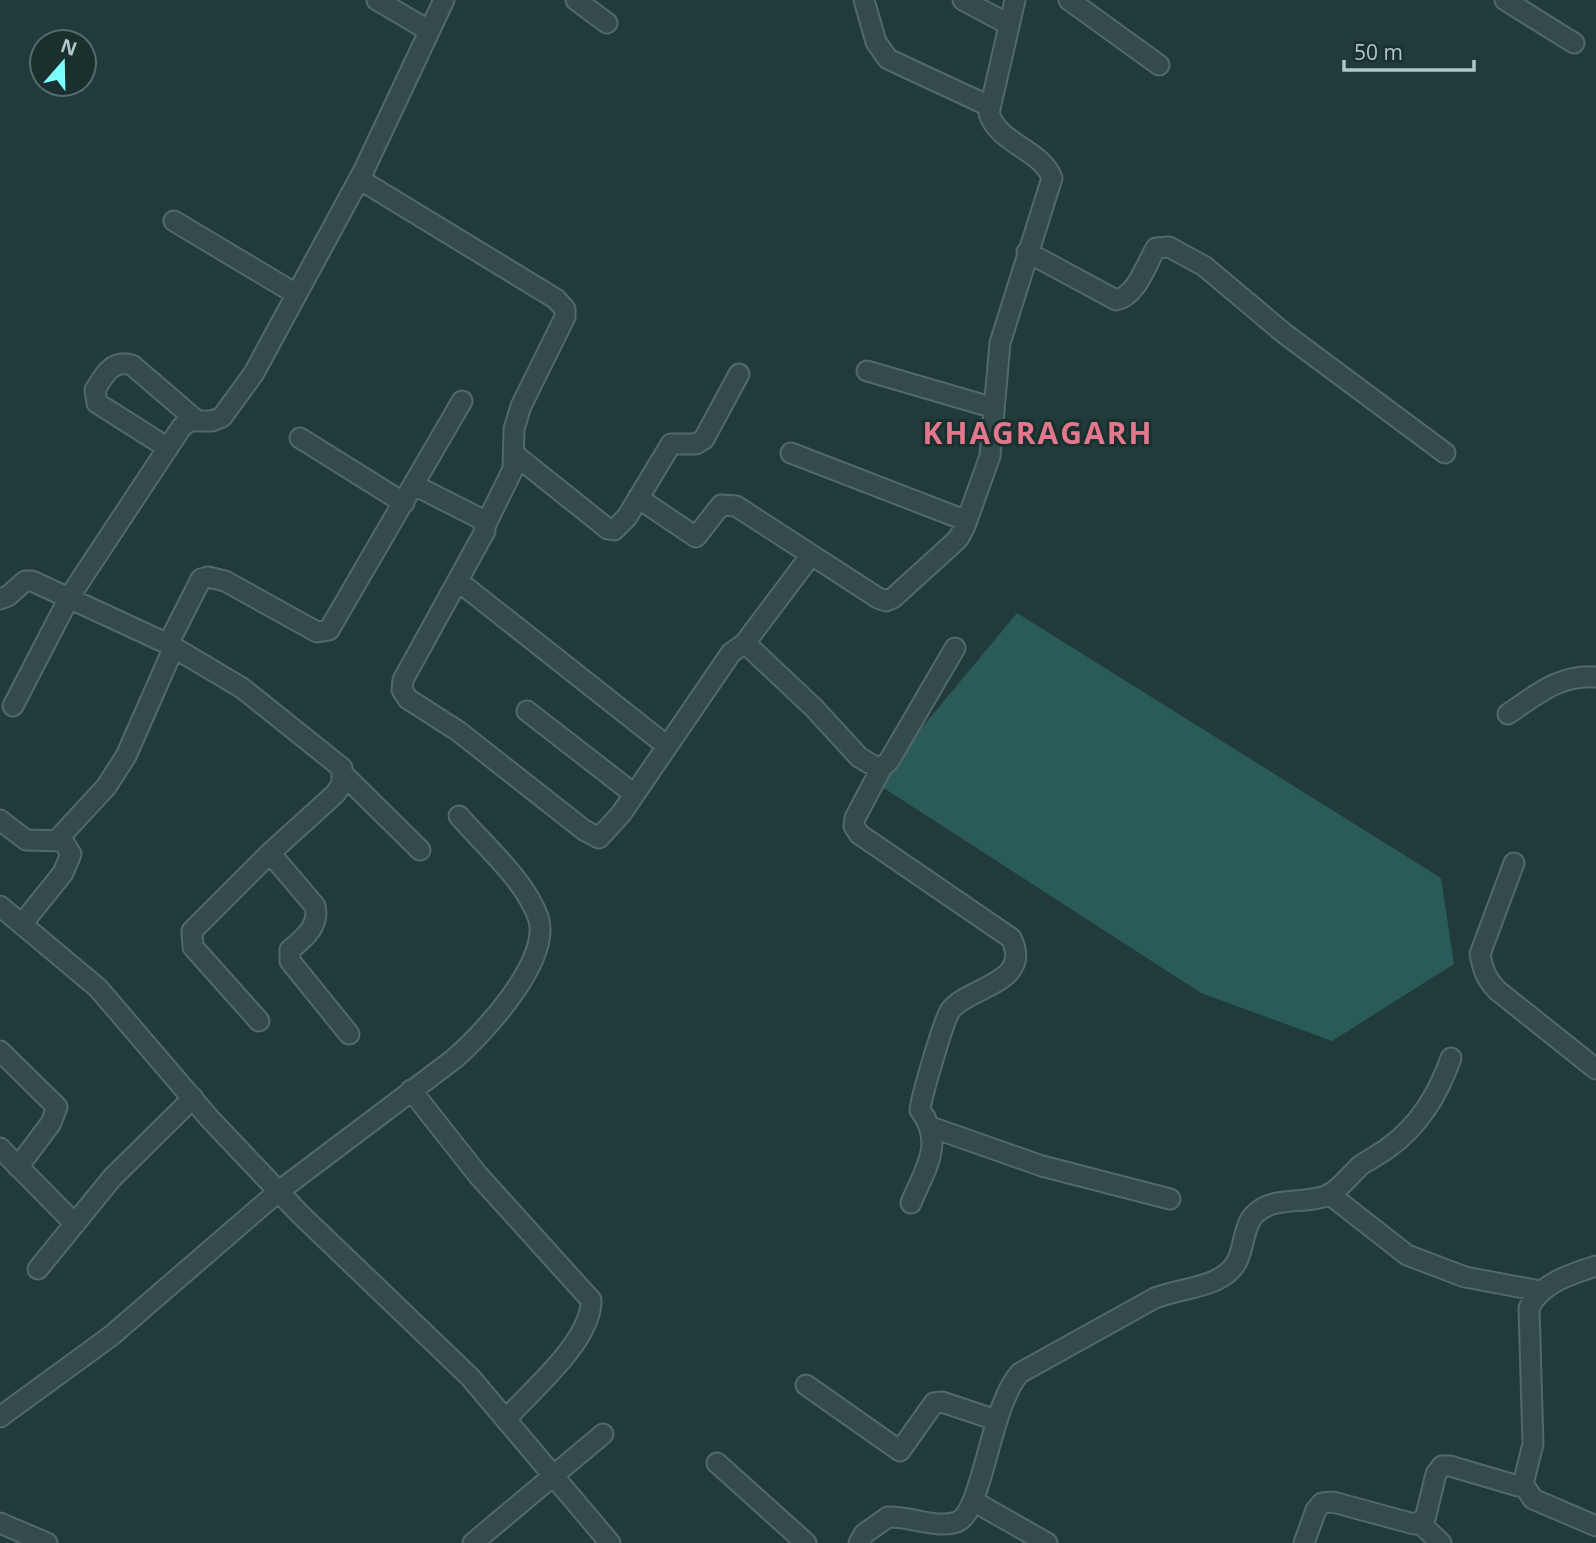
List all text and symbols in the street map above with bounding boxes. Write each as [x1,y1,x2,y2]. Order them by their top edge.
north arrow [28,28,98,98]
scale bar [1344,28,1474,72]
text: N [57,32,81,62]
text: 50 m [1354,38,1403,66]
district label: KHAGRAGARH [923,412,1153,453]

